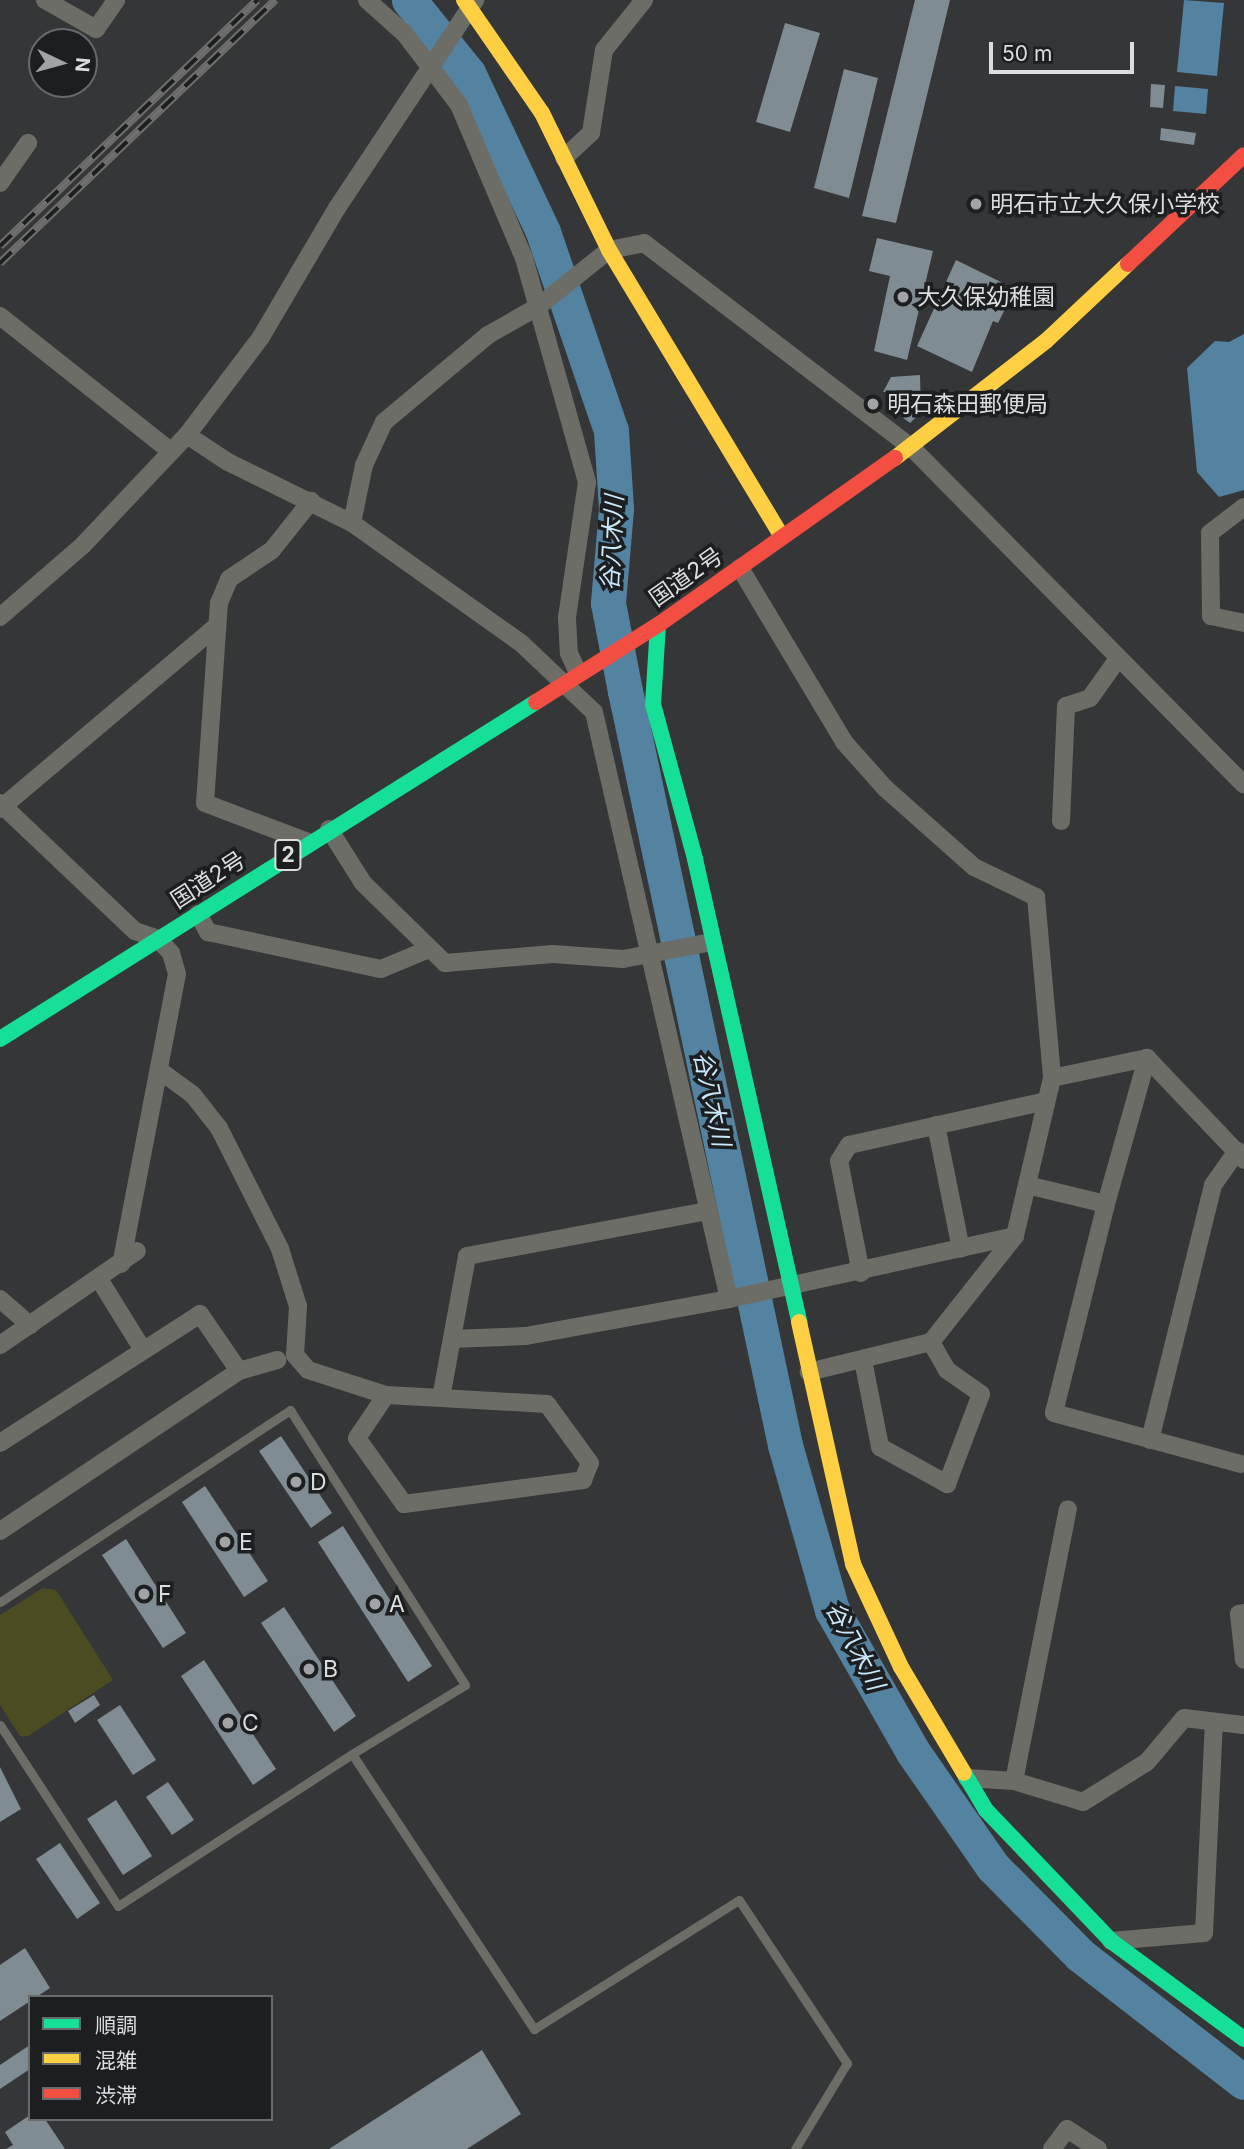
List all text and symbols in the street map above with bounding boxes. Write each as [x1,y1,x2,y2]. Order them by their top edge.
north arrow [28,28,98,98]
scale bar [992,28,1137,72]
text: 50 m [1002,41,1052,66]
text: N [70,56,95,73]
place label: 明石市立大久保小学校 [990,190,1220,218]
marker: 明石市立大久保小学校 [968,196,984,212]
place label: 大久保幼稚園 [917,283,1055,311]
marker: 大久保幼稚園 [895,289,911,305]
place label: 明石森田郵便局 [887,390,1048,418]
marker: 明石森田郵便局 [865,396,881,412]
water label: 谷八木川 [595,494,629,592]
street label: 国道2号 [644,542,728,612]
road number: 2 [274,838,302,872]
street label: 国道2号 [166,846,250,914]
water label: 谷八木川 [688,1049,736,1149]
place label: D [310,1468,327,1496]
marker: D [288,1474,304,1490]
place label: E [239,1528,253,1556]
marker: E [217,1534,233,1550]
place label: F [158,1580,172,1608]
marker: F [136,1586,152,1602]
place label: A [389,1590,405,1618]
marker: A [367,1596,383,1612]
water label: 谷八木川 [820,1597,890,1695]
place label: B [323,1655,338,1683]
marker: B [301,1661,317,1677]
place label: C [242,1709,259,1737]
marker: C [220,1715,236,1731]
legend [28,1995,273,2121]
text: 順調 [95,2013,137,2038]
text: 混雑 [95,2048,137,2073]
text: 渋滞 [95,2083,137,2108]

